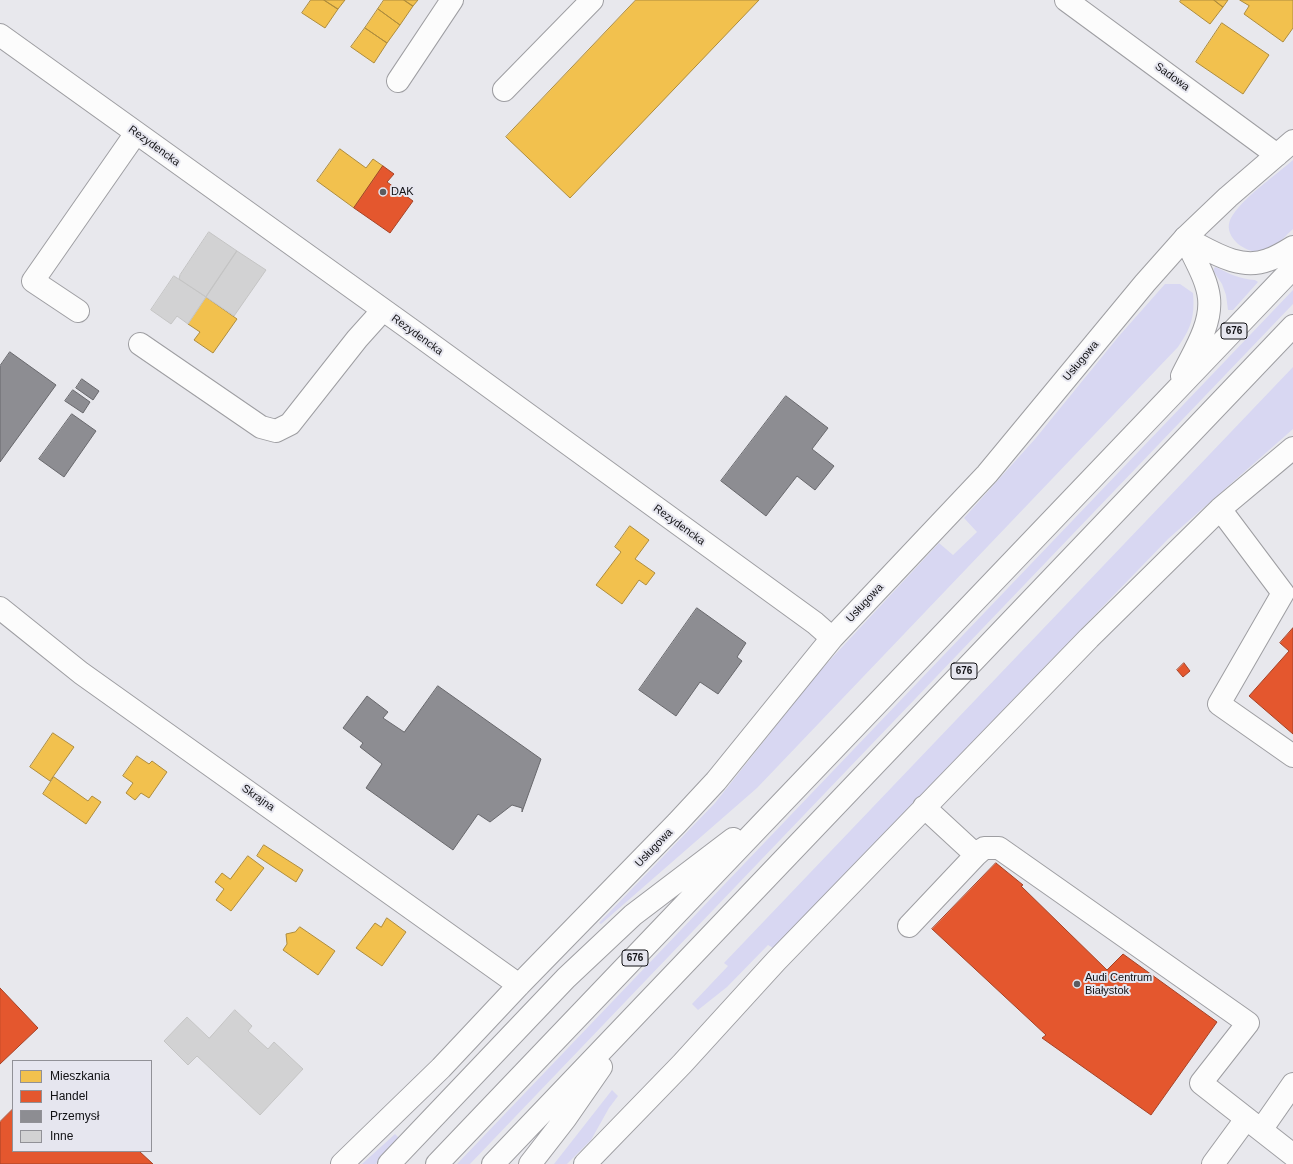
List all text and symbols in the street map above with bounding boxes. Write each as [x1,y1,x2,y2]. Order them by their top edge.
street label: Sadowa [1152,60,1192,94]
street label: Rezydencka [126,123,182,169]
place label: DAK [391,185,414,199]
marker: DAK [378,187,388,197]
street label: Rezydencka [389,312,445,358]
road number: 676 [1221,323,1247,339]
street label: Usługowa [1060,338,1102,384]
street label: Rezydencka [651,502,707,548]
street label: Usługowa [844,581,886,625]
road number: 676 [951,663,977,679]
street label: Skrajna [239,782,277,814]
street label: Usługowa [632,826,676,870]
road number: 676 [622,950,648,966]
place label: Audi Centrum Białystok [1085,971,1152,997]
marker: Audi Centrum Białystok [1072,979,1082,989]
legend [12,1060,152,1152]
text: Mieszkania [50,1069,110,1083]
text: Handel [50,1089,88,1103]
text: Przemysł [50,1109,99,1123]
text: Inne [50,1129,73,1143]

